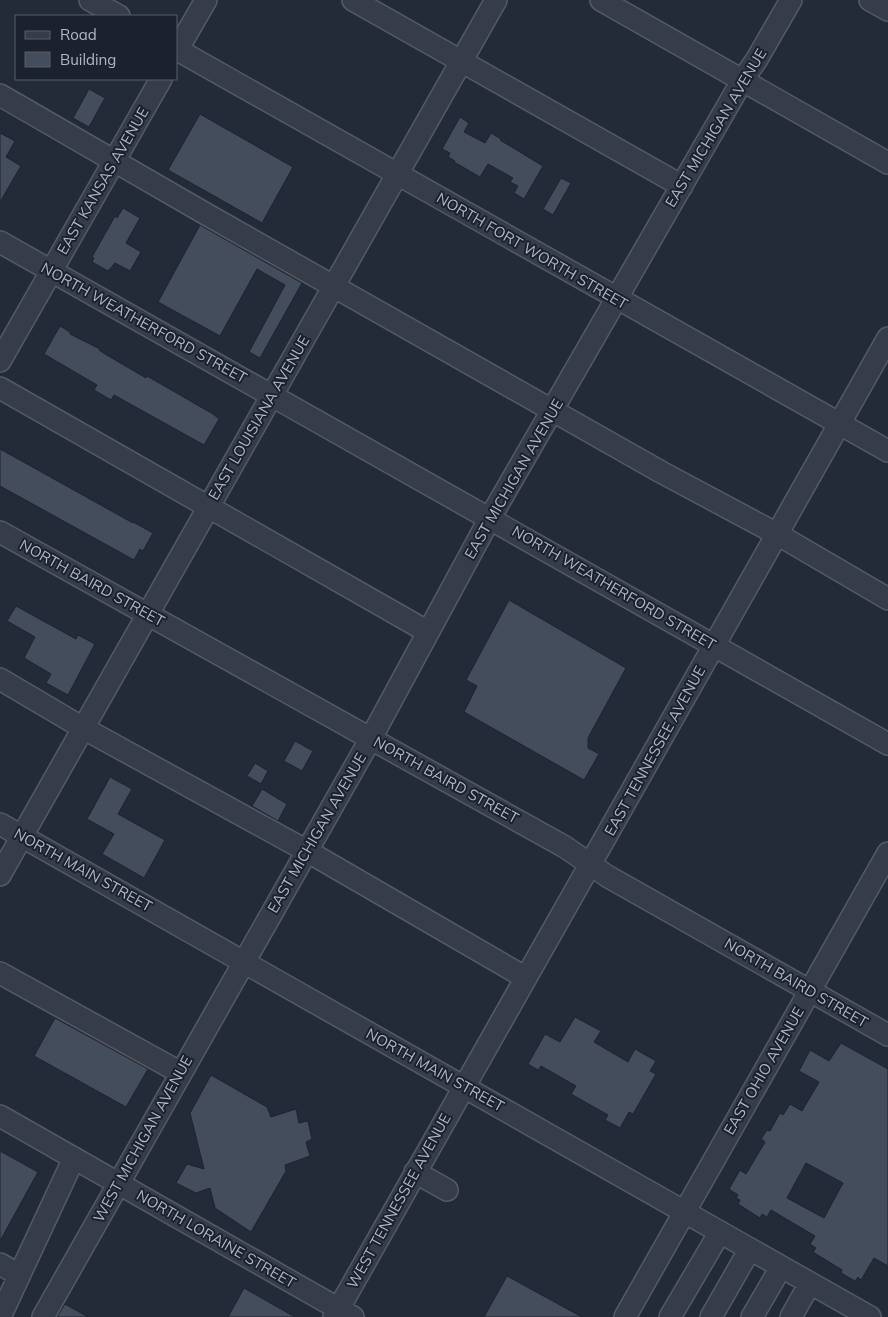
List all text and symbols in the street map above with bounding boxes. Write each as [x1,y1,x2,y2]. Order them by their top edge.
legend [15,15,178,80]
text: Road [60,25,97,44]
street label: EAST MICHIGAN AVENUE [661,45,771,210]
text: Building [60,50,116,69]
street label: EAST KANSAS AVENUE [53,104,153,258]
street label: NORTH FORT WORTH STREET [433,188,631,313]
street label: NORTH WEATHERFORD STREET [38,258,251,387]
street label: EAST LOUISIANA AVENUE [204,332,314,503]
street label: EAST MICHIGAN AVENUE [460,395,567,562]
street label: NORTH WEATHERFORD STREET [509,521,720,654]
street label: NORTH BAIRD STREET [16,535,168,630]
street label: EAST TENNESSEE AVENUE [600,662,709,839]
street label: NORTH BAIRD STREET [370,732,522,827]
street label: EAST MICHIGAN AVENUE [263,749,370,916]
street label: NORTH MAIN STREET [11,824,156,916]
street label: NORTH BAIRD STREET [721,934,872,1032]
street label: EAST OHIO AVENUE [719,1003,808,1138]
street label: NORTH MAIN STREET [363,1024,508,1116]
street label: WEST MICHIGAN AVENUE [89,1052,196,1225]
street label: WEST TENNESSEE AVENUE [342,1110,455,1292]
street label: NORTH LORAINE STREET [133,1185,299,1292]

